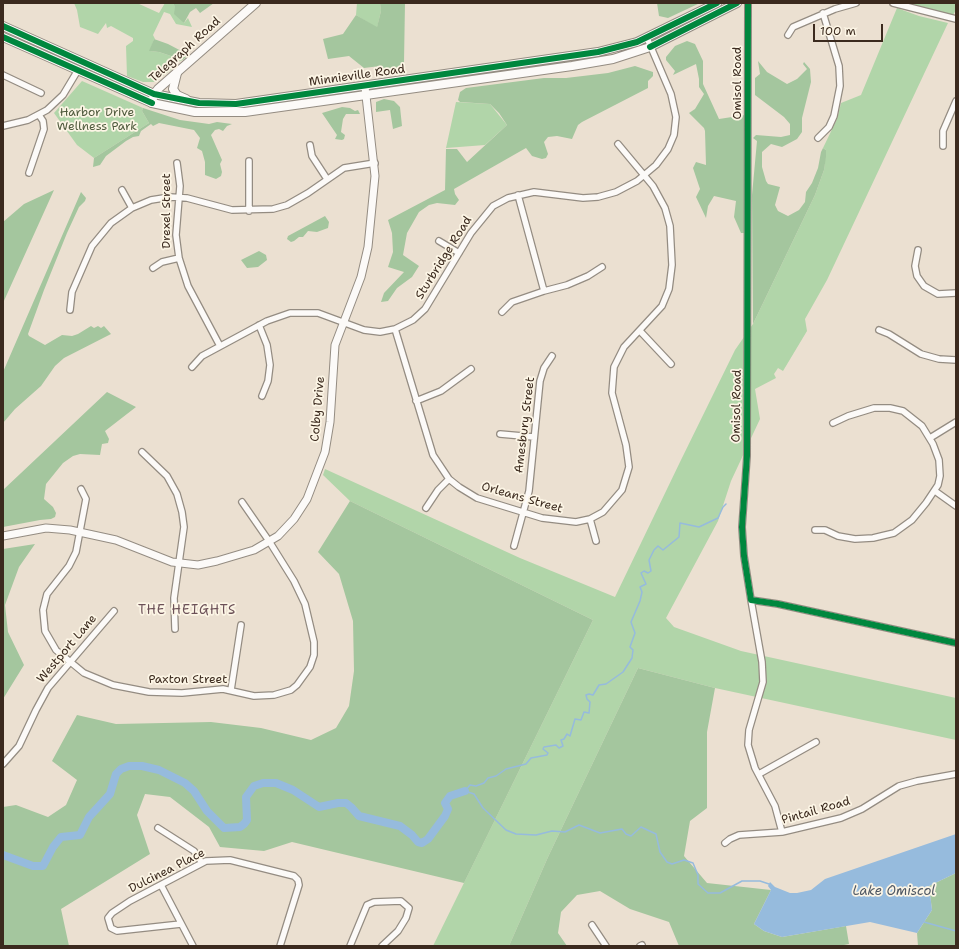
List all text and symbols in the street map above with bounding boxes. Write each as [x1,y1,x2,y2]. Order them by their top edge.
street label: Telegraph Road [146,14,224,86]
scale bar [815,16,885,42]
text: 100 m [820,23,856,39]
street label: Omisol Road [731,47,745,119]
street label: Minnieville Road [308,62,406,90]
park label: Harbor Drive Wellness Park [57,106,137,134]
street label: Drexel Street [160,173,174,249]
street label: Sturbridge Road [413,214,475,302]
street label: Omisol Road [729,369,745,443]
street label: Colby Drive [308,376,328,442]
street label: Amesbury Street [512,376,538,474]
street label: Orleans Street [480,479,564,517]
district label: THE HEIGHTS [138,603,236,619]
street label: Westport Lane [34,612,100,686]
street label: Paxton Street [148,673,228,687]
street label: Pintail Road [780,794,852,828]
street label: Dulcinea Place [127,846,207,896]
water label: Lake Omiscol [853,884,935,900]

